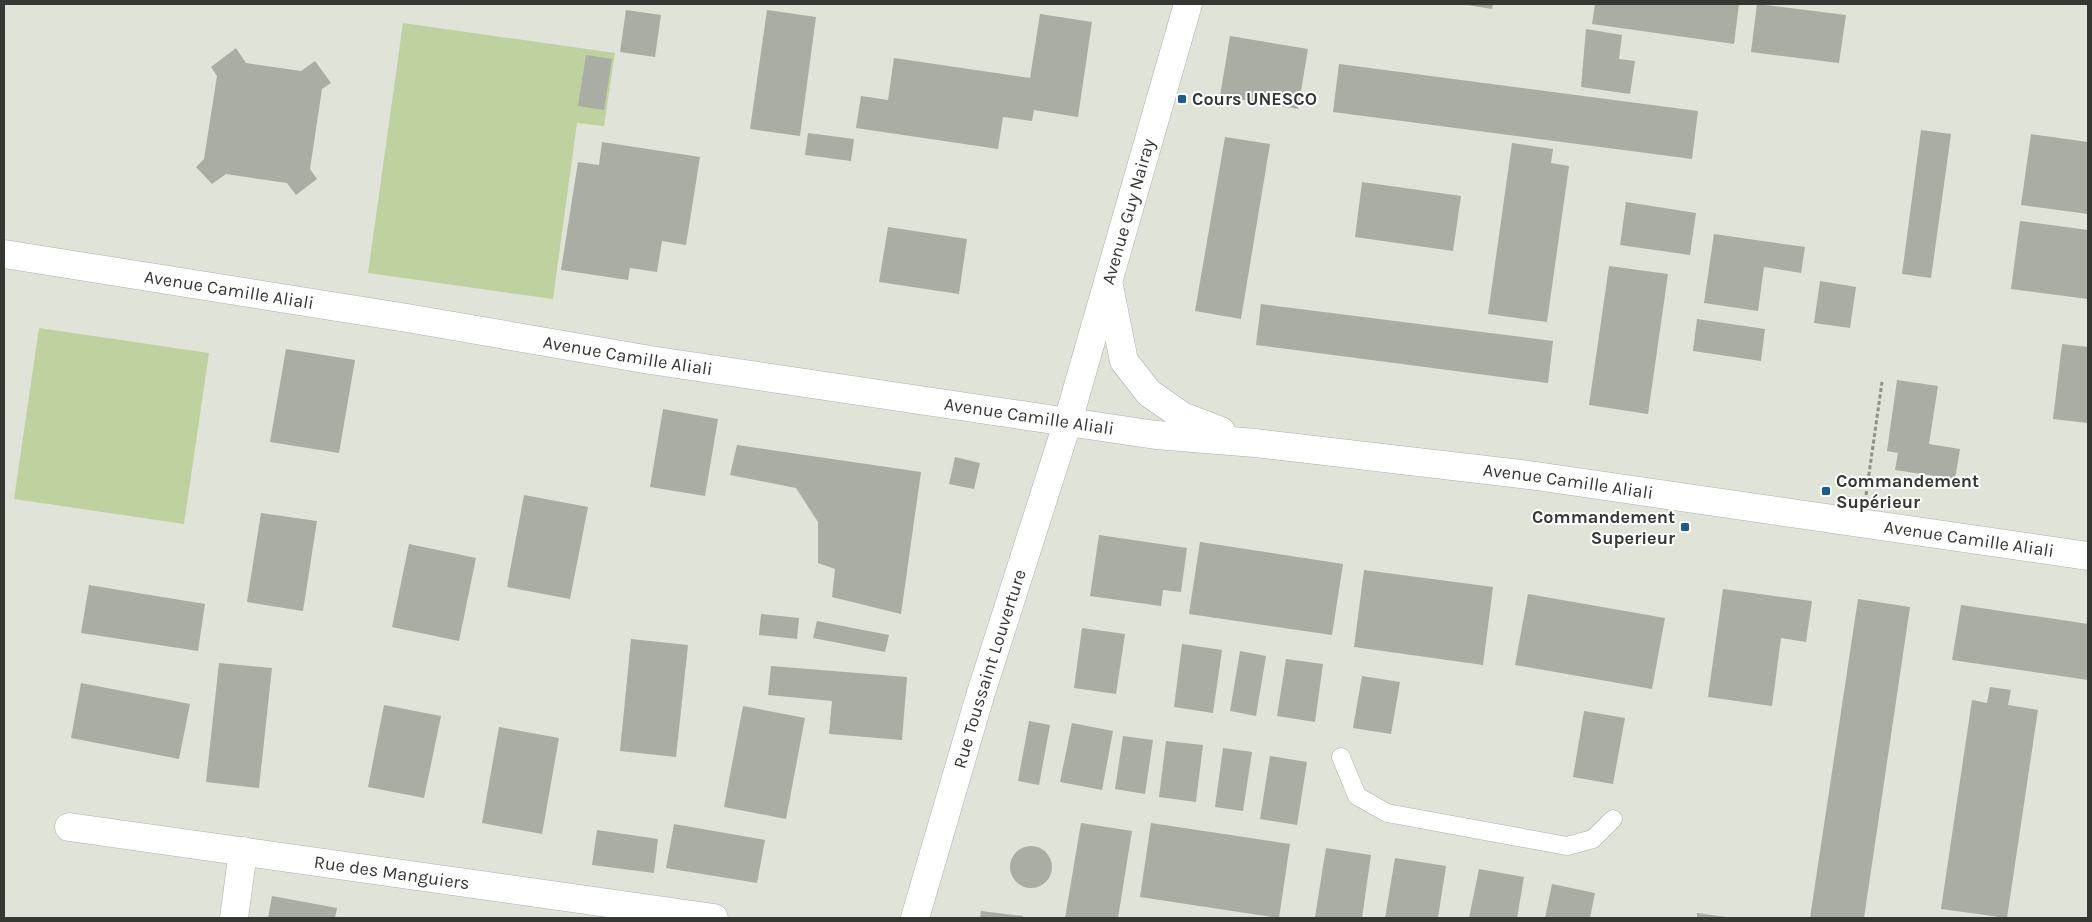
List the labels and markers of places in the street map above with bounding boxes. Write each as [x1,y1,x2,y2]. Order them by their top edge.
place label: Cours UNESCO [1192,88,1317,110]
marker: Cours UNESCO [1176,93,1188,105]
place label: Commandement Supérieur [1836,470,1979,513]
marker: Commandement Supérieur [1820,485,1832,497]
place label: Commandement Superieur [1532,506,1675,549]
marker: Commandement Superieur [1679,521,1691,533]

